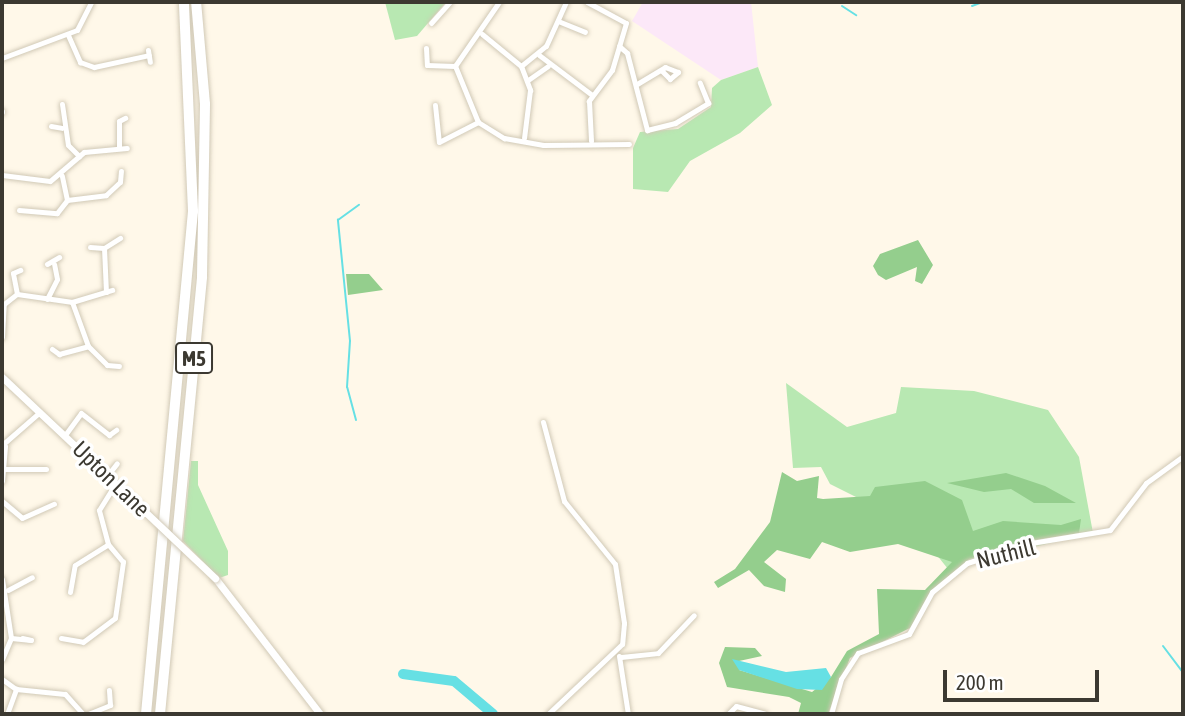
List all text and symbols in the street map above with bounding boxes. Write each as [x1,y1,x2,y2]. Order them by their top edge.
road number: M5 [175,340,213,376]
street label: Upton Lane [66,435,156,523]
street label: Nuthill [974,533,1038,575]
scale bar [947,656,1103,700]
text: 200 m [956,670,1004,694]

